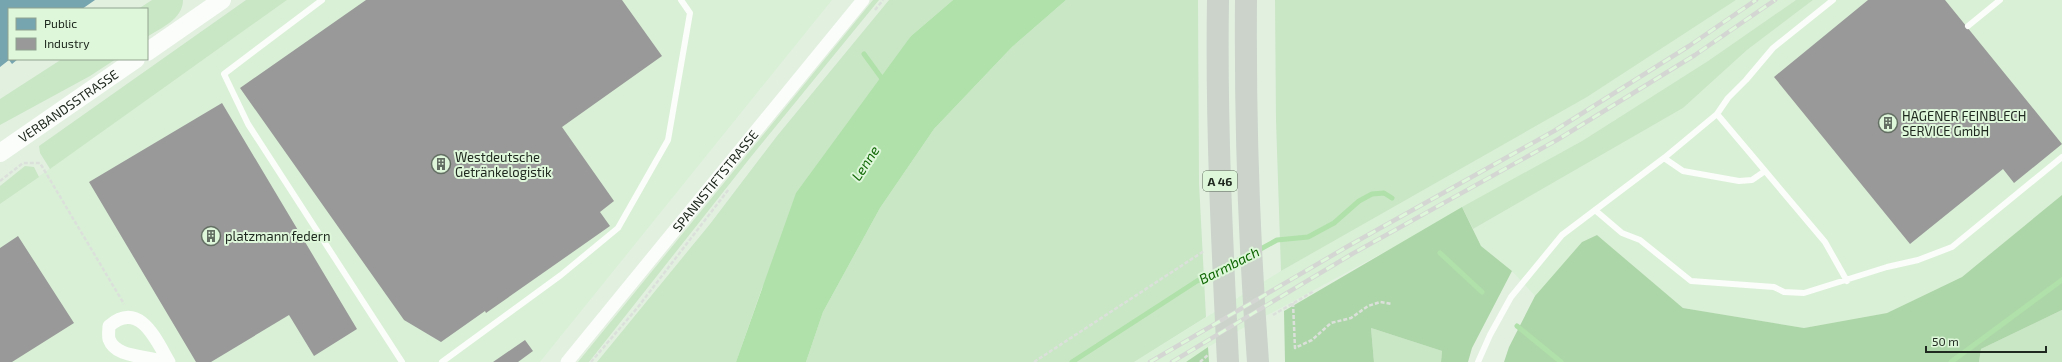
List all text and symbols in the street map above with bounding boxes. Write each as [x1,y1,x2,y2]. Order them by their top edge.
legend [8,8,148,60]
text: Public [44,16,77,30]
text: Industry [44,36,90,50]
street label: VERBANDSSTRASSE [15,66,121,146]
place label: HAGENER FEINBLECH SERVICE GmbH [1902,108,2026,139]
building icon: HAGENER FEINBLECH SERVICE GmbH [1877,112,1899,134]
street label: SPANNSTIFTSTRASSE [669,127,761,235]
water label: Lenne [847,142,883,184]
place label: Westdeutsche Getränkelogistik [455,149,552,180]
building icon: Westdeutsche Getränkelogistik [430,153,452,175]
road number: A 46 [1203,171,1237,191]
building icon: platzmann federn [200,225,222,247]
place label: platzmann federn [225,228,330,244]
water label: Barmbach [1196,243,1262,287]
scale bar [1926,328,2046,354]
text: 50 m [1932,334,1959,348]

